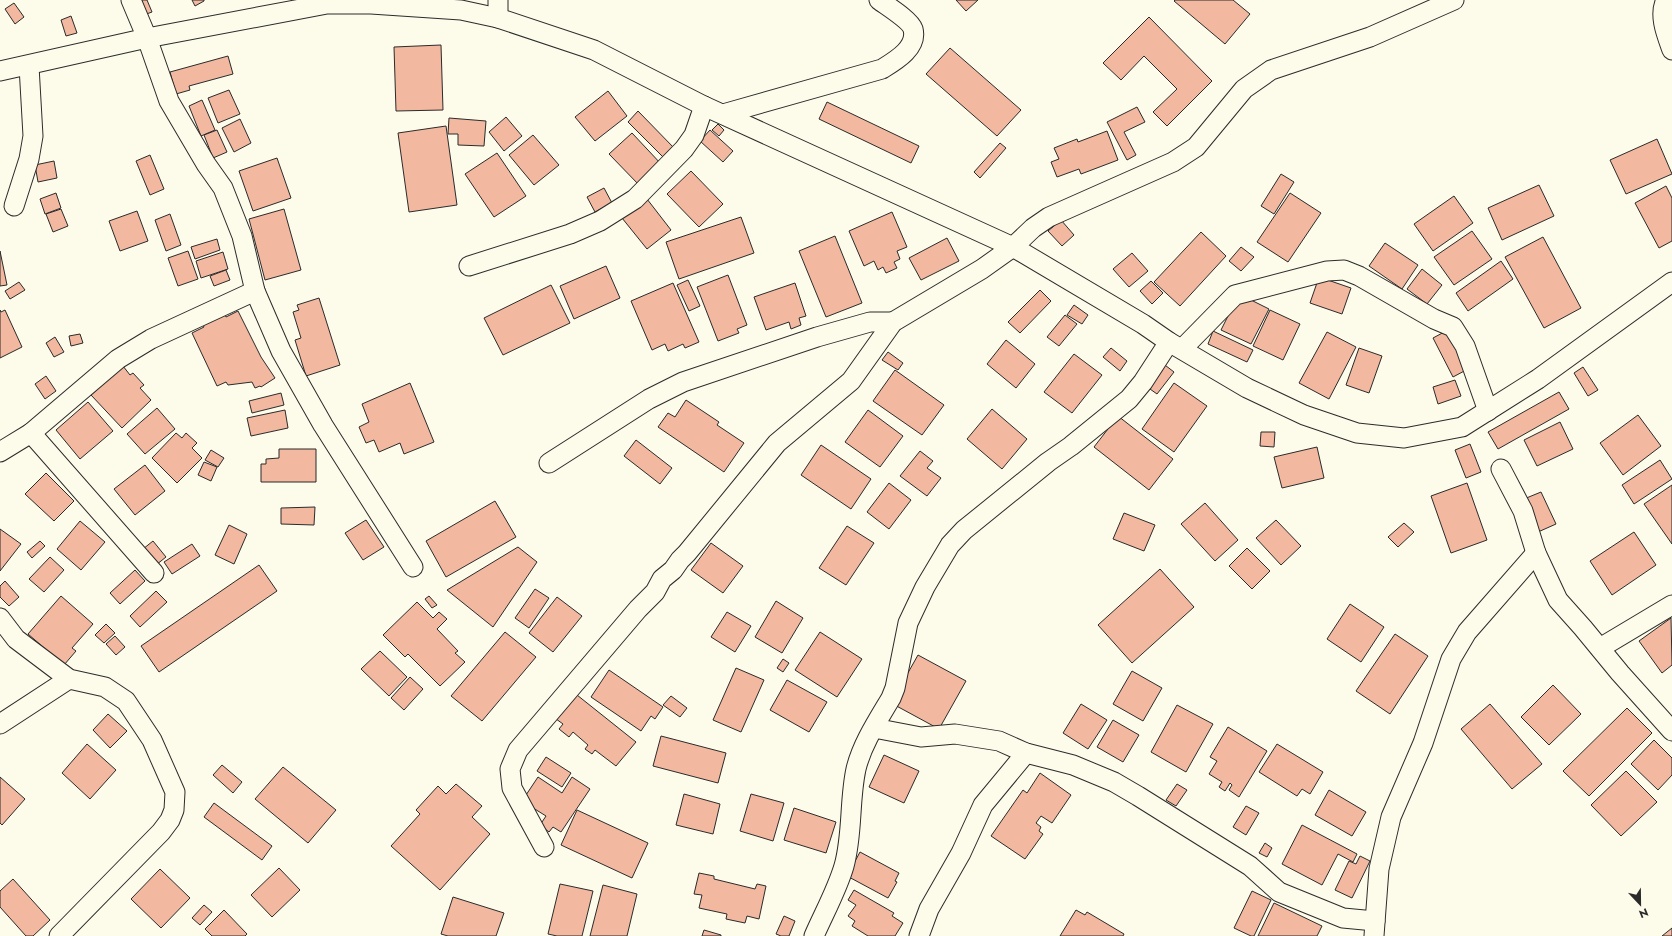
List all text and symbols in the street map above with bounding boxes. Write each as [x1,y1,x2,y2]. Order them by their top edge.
north arrow [1620,884,1660,924]
text: N [1637,904,1651,922]

